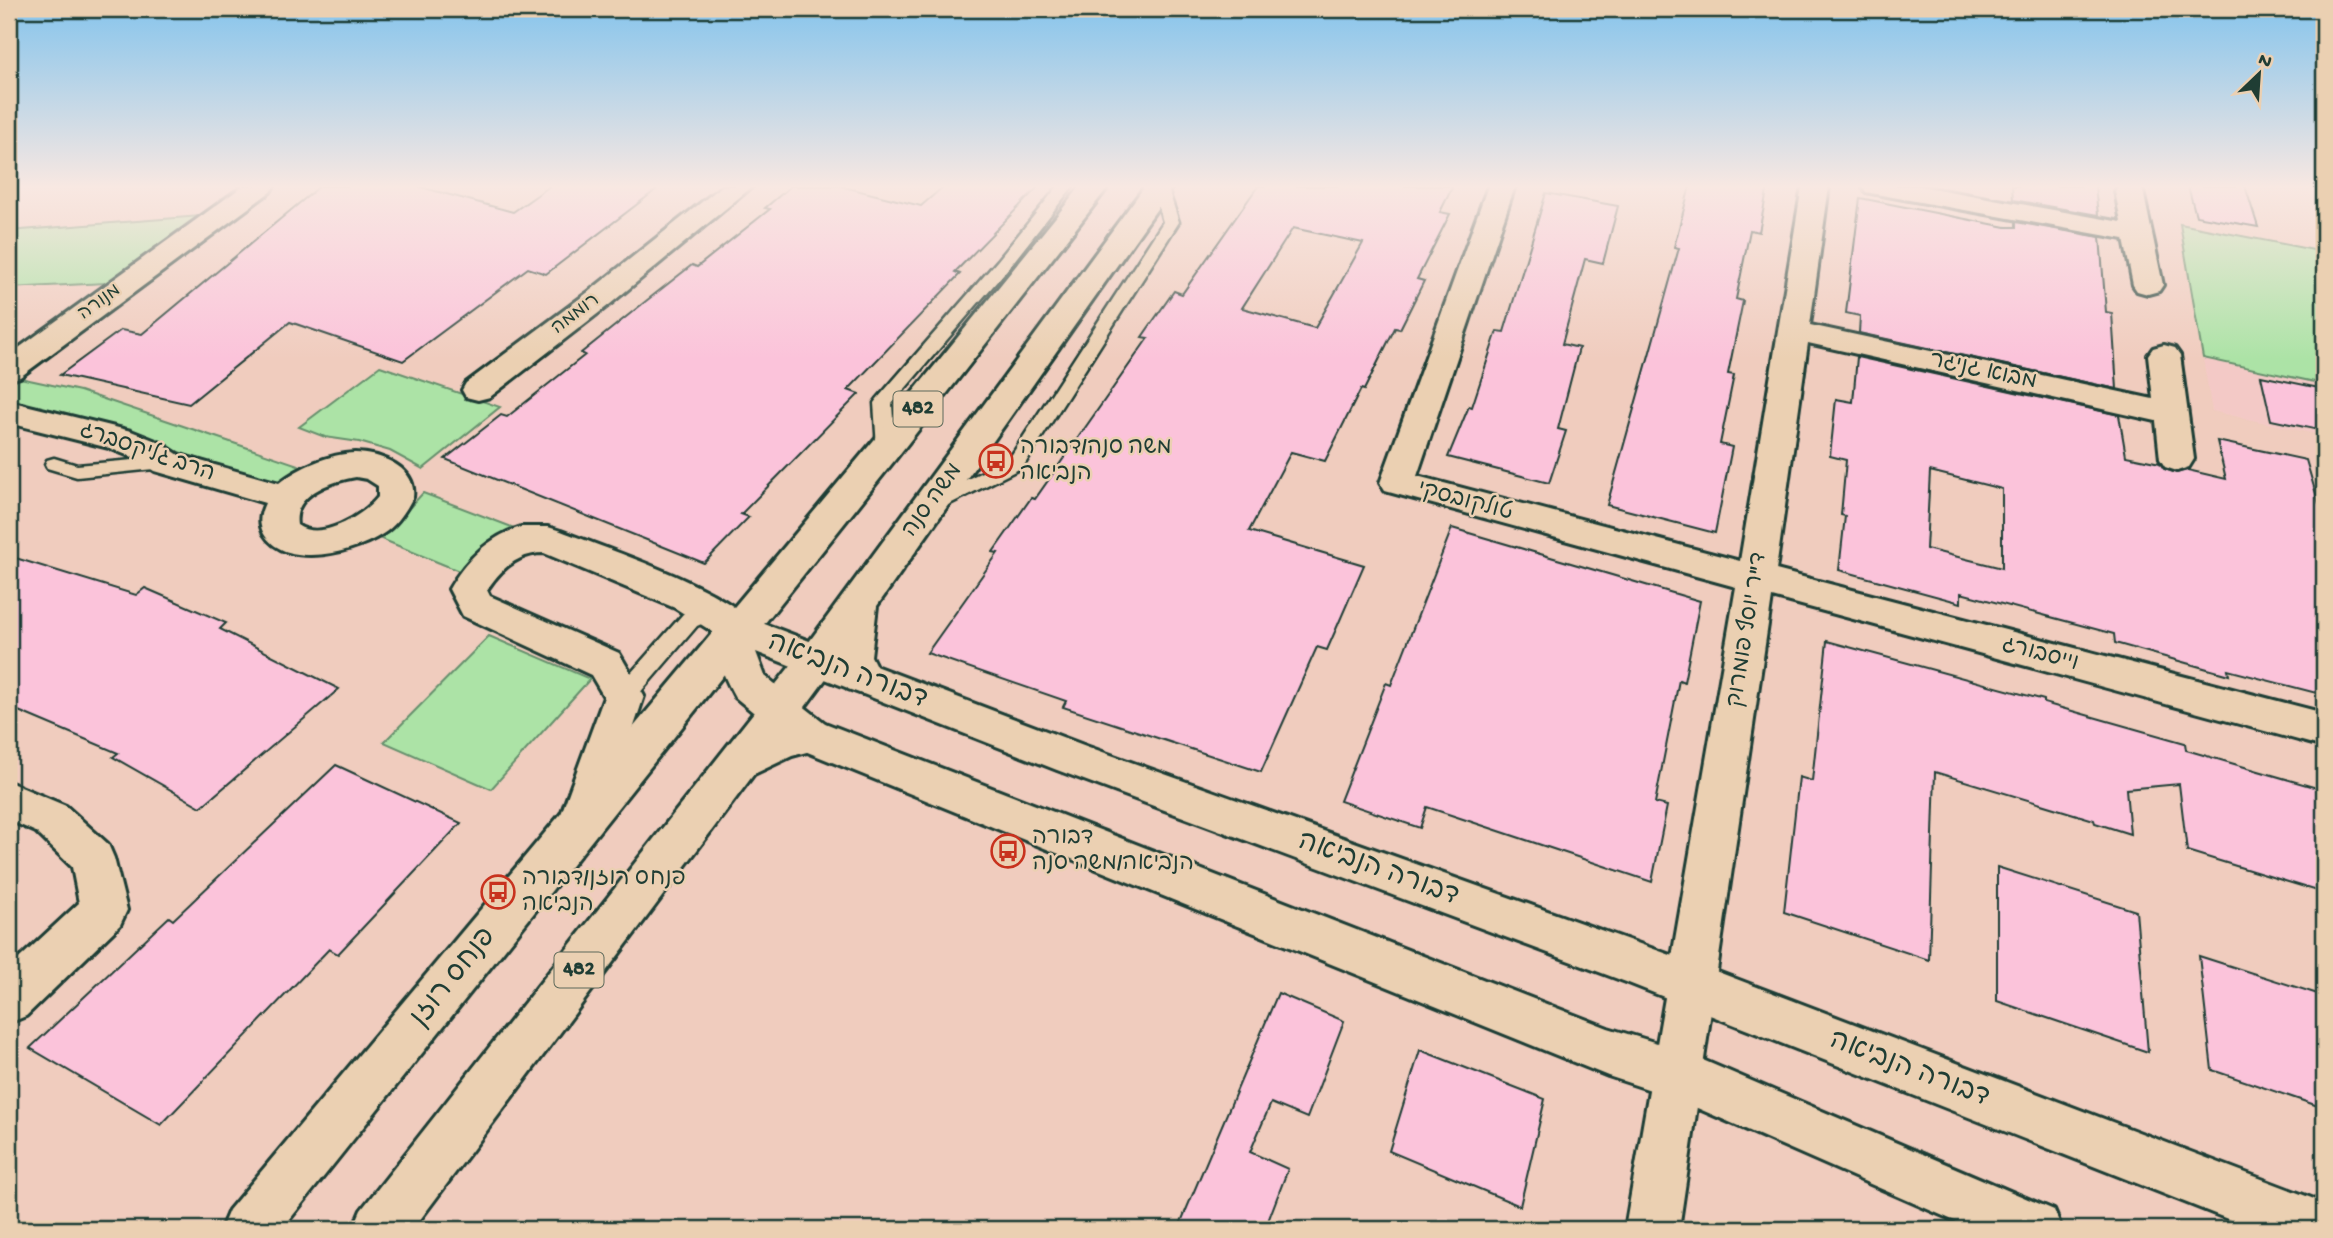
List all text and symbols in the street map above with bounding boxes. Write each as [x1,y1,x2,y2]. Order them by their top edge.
north arrow [2224,38,2294,108]
text: N [2254,49,2275,75]
street label: מנורה [74,280,126,326]
street label: רוממה [547,290,605,340]
street label: מבוא גניגר [1927,347,2039,397]
road number: 482 [894,392,942,426]
street label: הרב גליקסברג [76,416,218,489]
place label: משה סנה/דבורה הנביאה [1020,435,1172,488]
bus stop icon: משה סנה/דבורה הנביאה [977,442,1015,480]
street label: משה סנה [897,459,969,543]
street label: טולקובסקי [1414,474,1516,528]
street label: ד"ר יוסף פומרוק [1721,550,1774,709]
street label: דבורה הנביאה [762,626,932,718]
street label: וייסבורג [1999,632,2081,678]
place label: דבורה הנביאה/משה סנה [1032,825,1194,878]
street label: דבורה הנביאה [1293,826,1463,914]
bus stop icon: דבורה הנביאה/משה סנה [989,832,1027,870]
place label: פנחס רוזן/דבורה הנביאה [522,866,686,919]
bus stop icon: פנחס רוזן/דבורה הנביאה [479,873,517,911]
street label: פנחס רוזן [404,922,504,1034]
road number: 482 [554,953,604,988]
street label: דבורה הנביאה [1824,1024,1994,1116]

